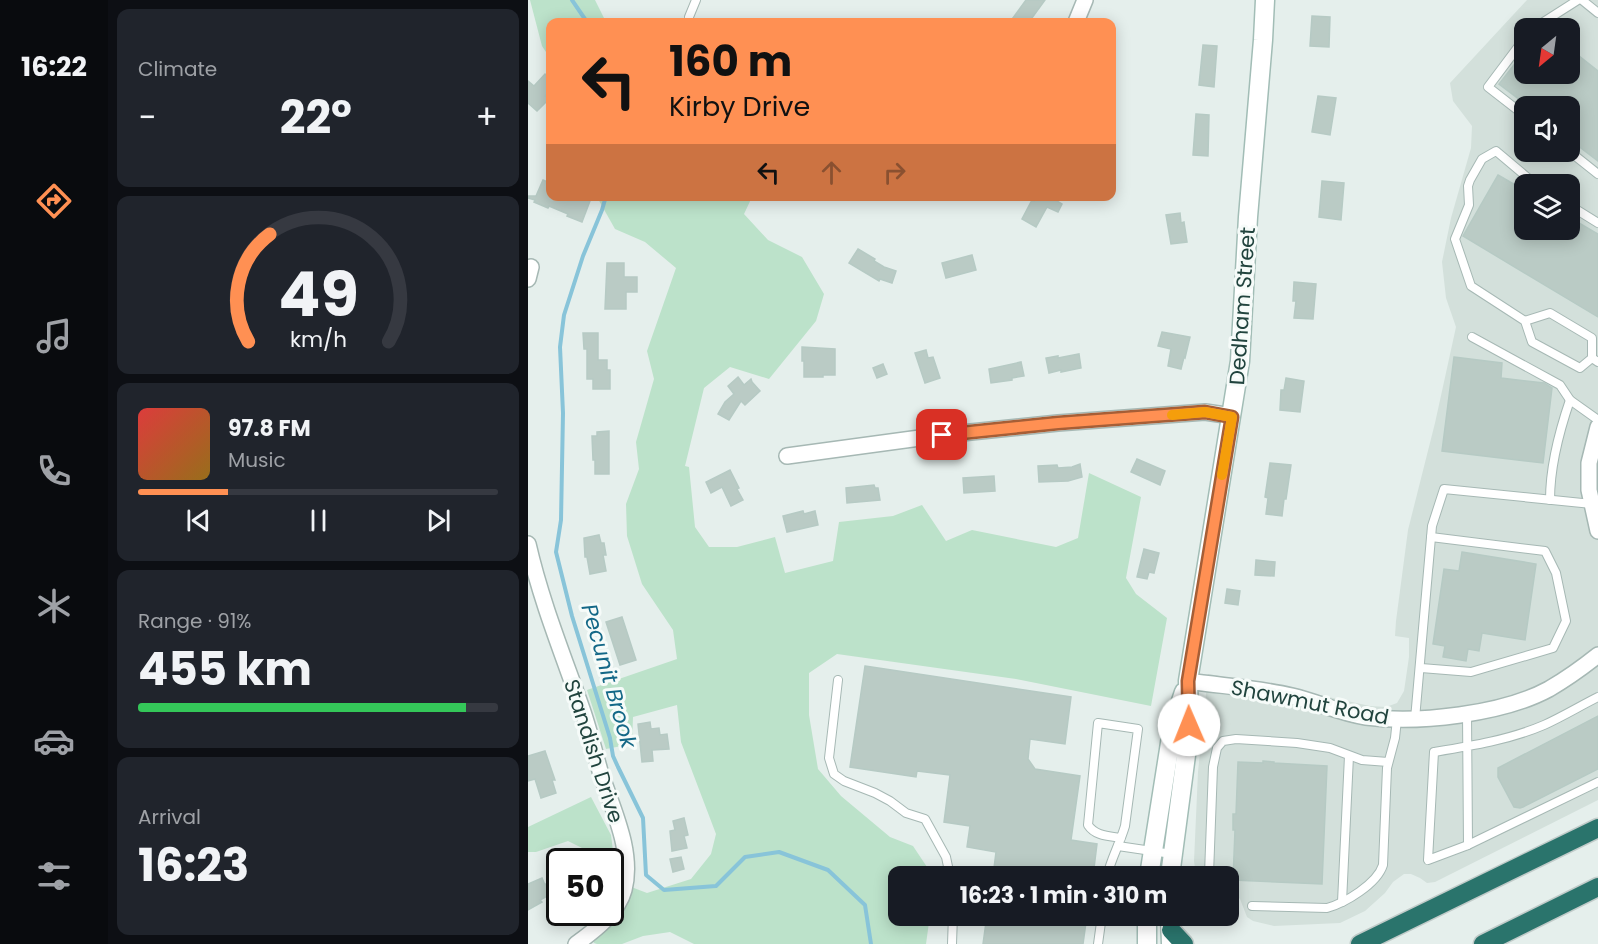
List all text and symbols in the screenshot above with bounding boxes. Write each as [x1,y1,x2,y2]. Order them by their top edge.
north arrow [1514,18,1580,84]
map controls [1514,18,1580,240]
text: 160 m [669,32,792,91]
icon: left [570,42,648,120]
text: 16:22 [21,48,87,85]
text: Climate [138,55,217,83]
text: 22° [280,86,352,149]
text: Kirby Drive [669,88,810,125]
text: − [138,94,156,141]
text: + [475,94,498,141]
button: sound [1514,96,1580,162]
icon: left [752,156,785,189]
icon: ahead [815,156,848,189]
icon: right [878,156,911,189]
button: layers [1514,174,1580,240]
icon: directions [33,180,75,222]
street label: Dedham Street [1222,226,1262,386]
text: 49 [278,250,358,338]
icon: music [33,315,75,357]
text: km/h [289,324,347,355]
pin [916,409,967,460]
text: 97.8 FM [228,413,311,444]
icon: arrive [925,418,958,451]
text: Music [228,446,286,474]
icon: phone [33,450,75,492]
icon: previous [182,504,215,537]
icon: pause [302,504,335,537]
icon: next [422,504,455,537]
icon: climate [33,585,75,627]
water label: Pecunit Brook [574,600,645,754]
text: Range · 91% [138,607,252,635]
text: 455 km [138,638,312,701]
street label: Shawmut Road [1229,672,1391,732]
street label: Standish Drive [557,675,631,827]
position arrow [1157,693,1221,757]
icon: car [33,720,75,762]
text: Arrival [138,803,201,831]
text: 16:23 [138,834,249,897]
speed limit sign: 50 [546,848,624,926]
icon: filters [33,855,75,897]
text: 16:23 · 1 min · 310 m [960,880,1167,911]

